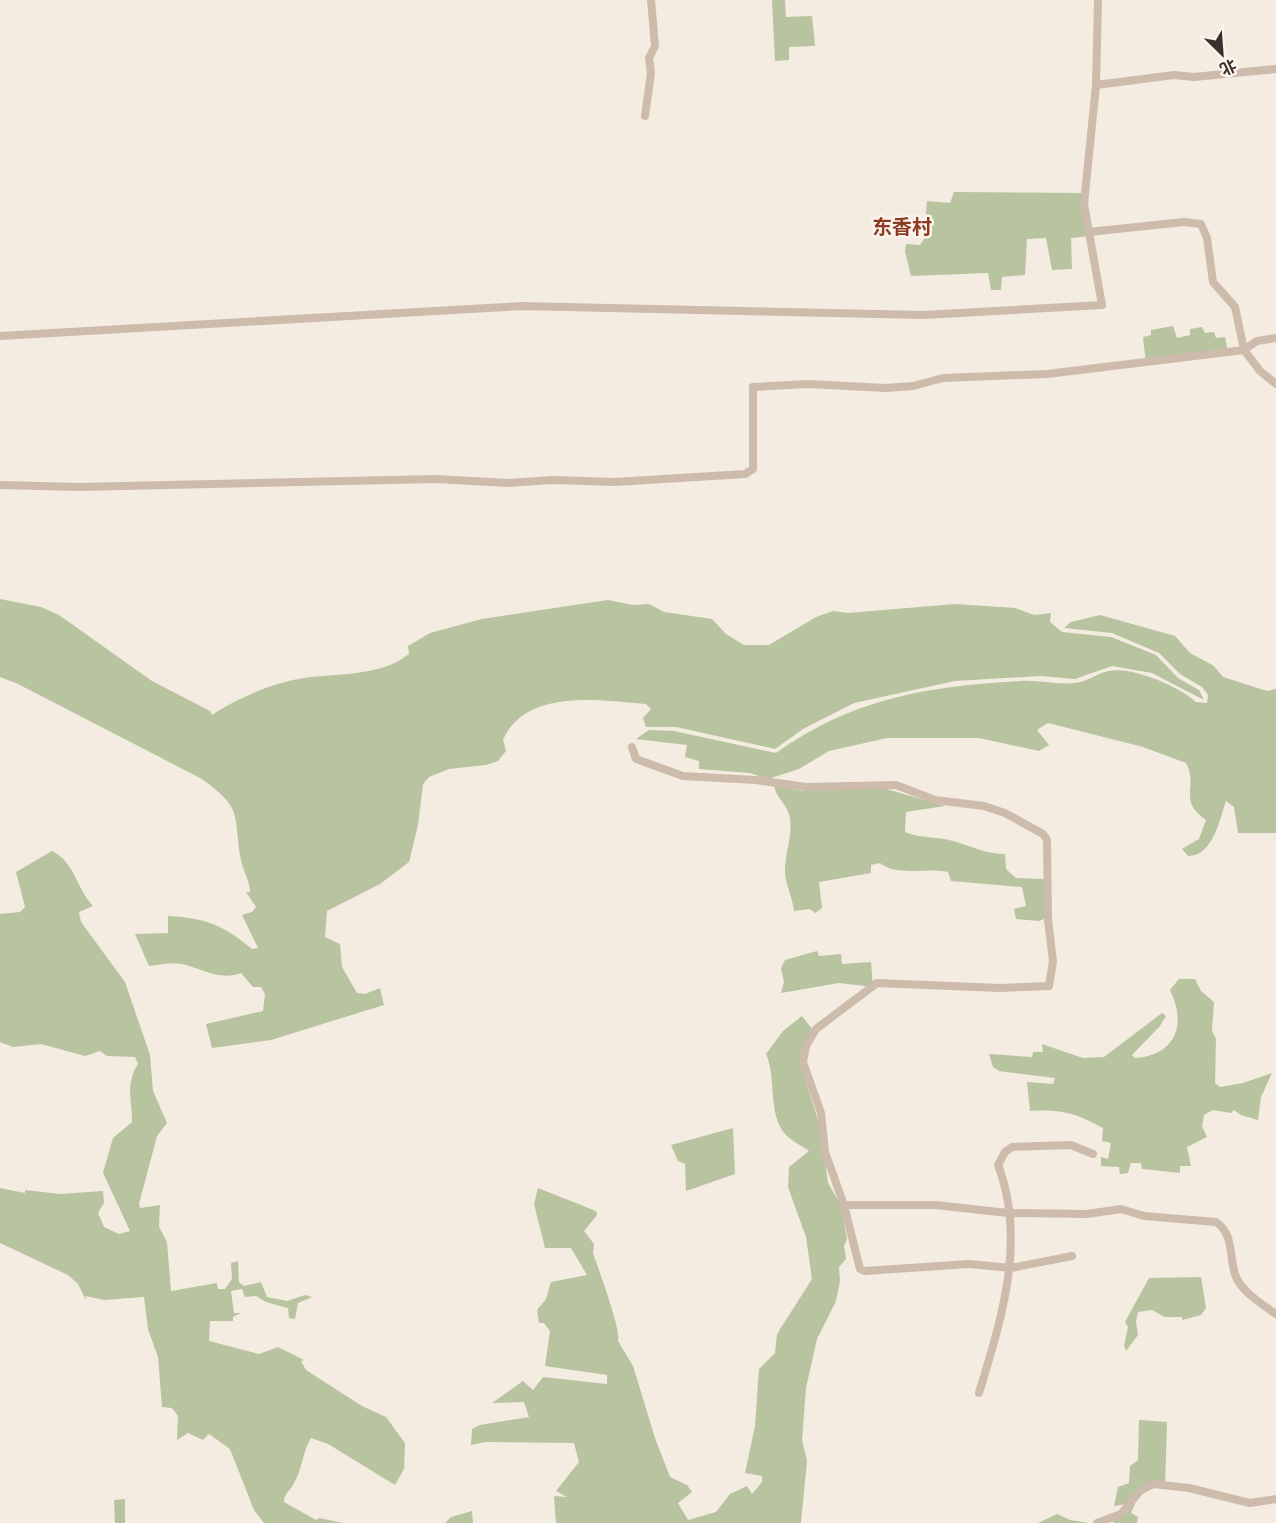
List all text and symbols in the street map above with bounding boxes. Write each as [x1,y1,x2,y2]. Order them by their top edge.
north arrow [1192,24,1252,84]
text: 北 [1217,55,1239,79]
district label: 东香村 [872,215,932,239]

